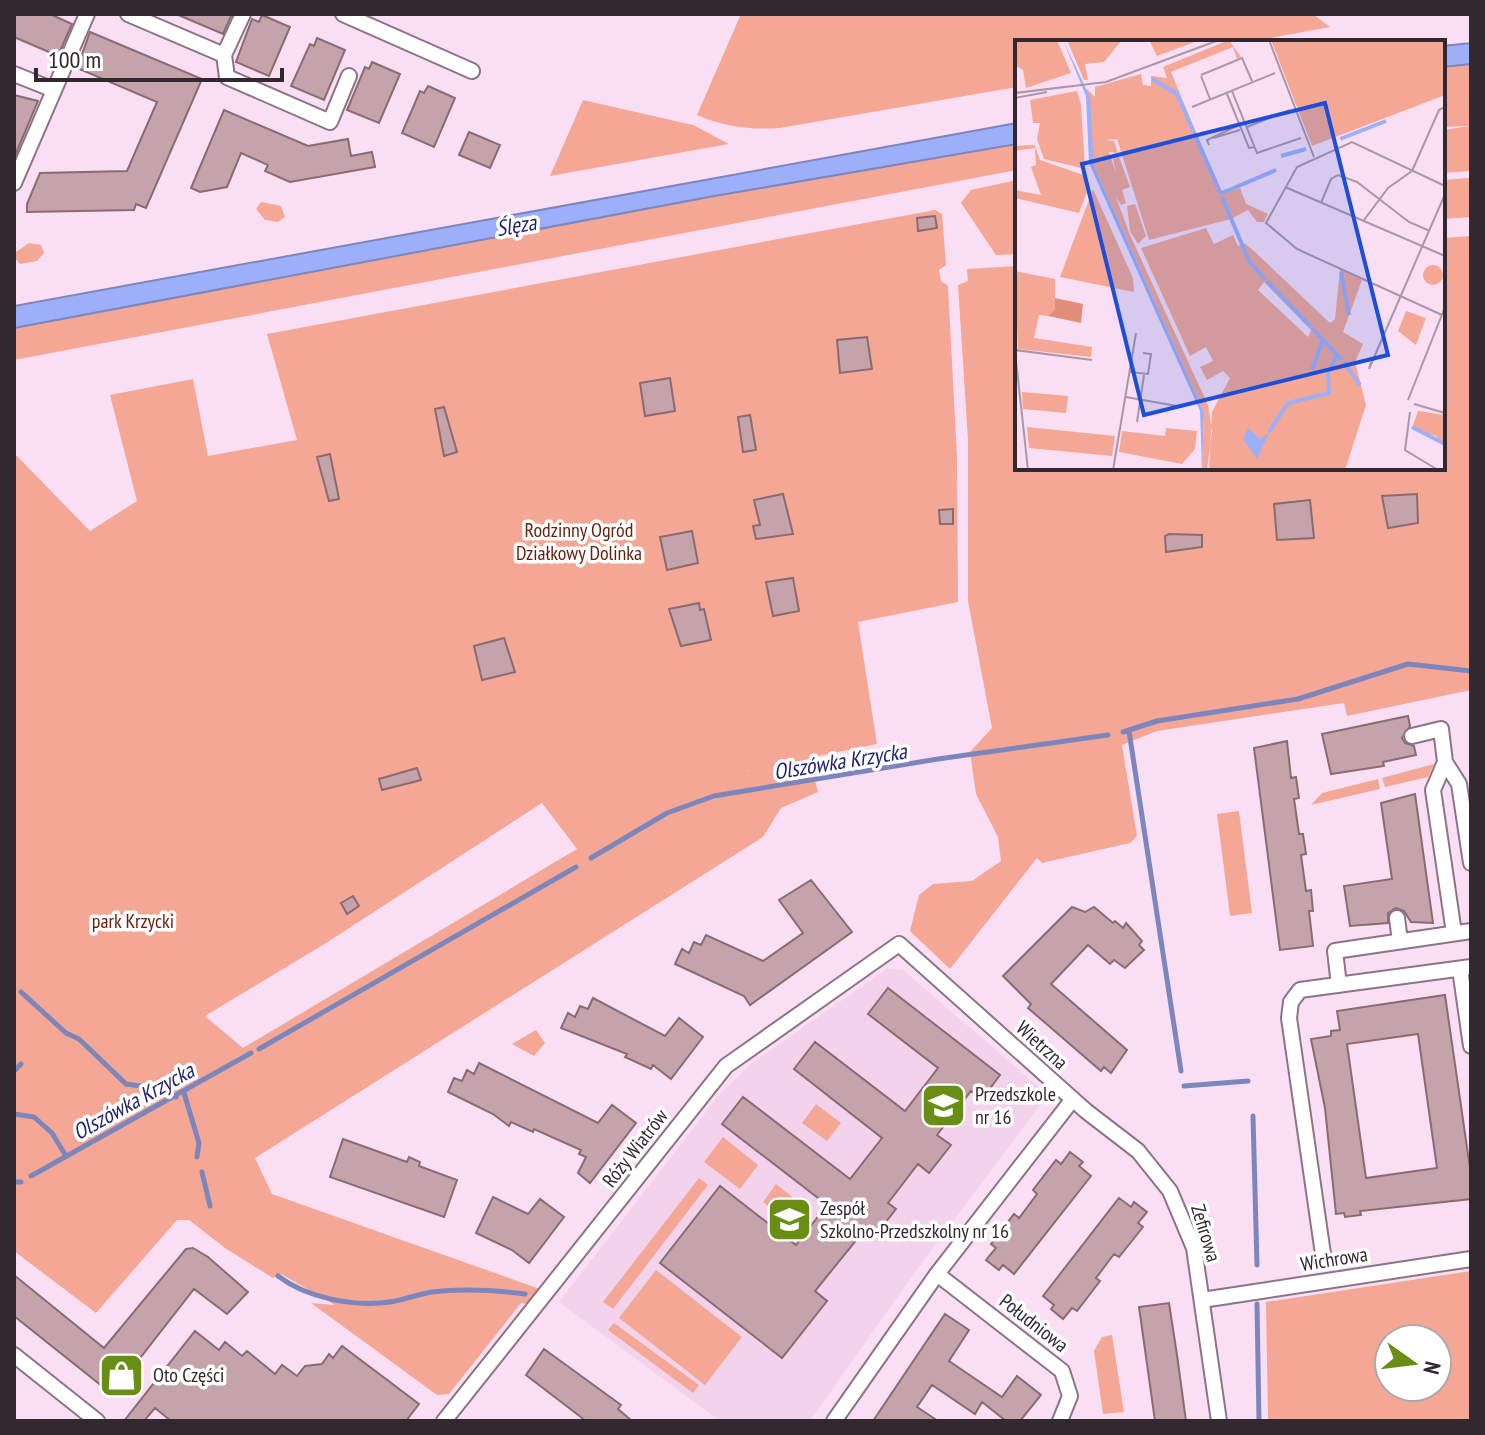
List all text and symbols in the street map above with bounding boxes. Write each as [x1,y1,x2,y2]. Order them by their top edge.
scale bar [36,32,282,82]
inset map [1015,40,1445,470]
text: 100 m [48,44,101,75]
water label: Ślęza [494,208,539,242]
park label: Rodzinny Ogród Działkowy Dolinka [516,517,642,566]
water label: Olszówka Krzycka [772,736,910,785]
park label: park Krzycki [92,908,174,934]
street label: Wietrzna [1011,1015,1073,1075]
water label: Olszówka Krzycka [68,1056,200,1146]
place label: Przedszkole nr 16 [975,1081,1056,1130]
school or university icon: Przedszkole nr 16 [920,1082,968,1130]
street label: Róży Wiatrów [596,1104,674,1192]
school or university icon: Zespół Szkolno-Przedszkolny nr 16 [765,1195,813,1243]
place label: Zespół Szkolno-Przedszkolny nr 16 [820,1195,1009,1244]
street label: Zefirowa [1185,1201,1227,1265]
street label: Wichrowa [1299,1241,1369,1277]
street label: Południowa [994,1288,1074,1358]
north arrow [1373,1323,1453,1403]
shop icon: Oto Części [98,1351,146,1399]
text: N [1417,1359,1447,1377]
place label: Oto Części [153,1362,224,1388]

